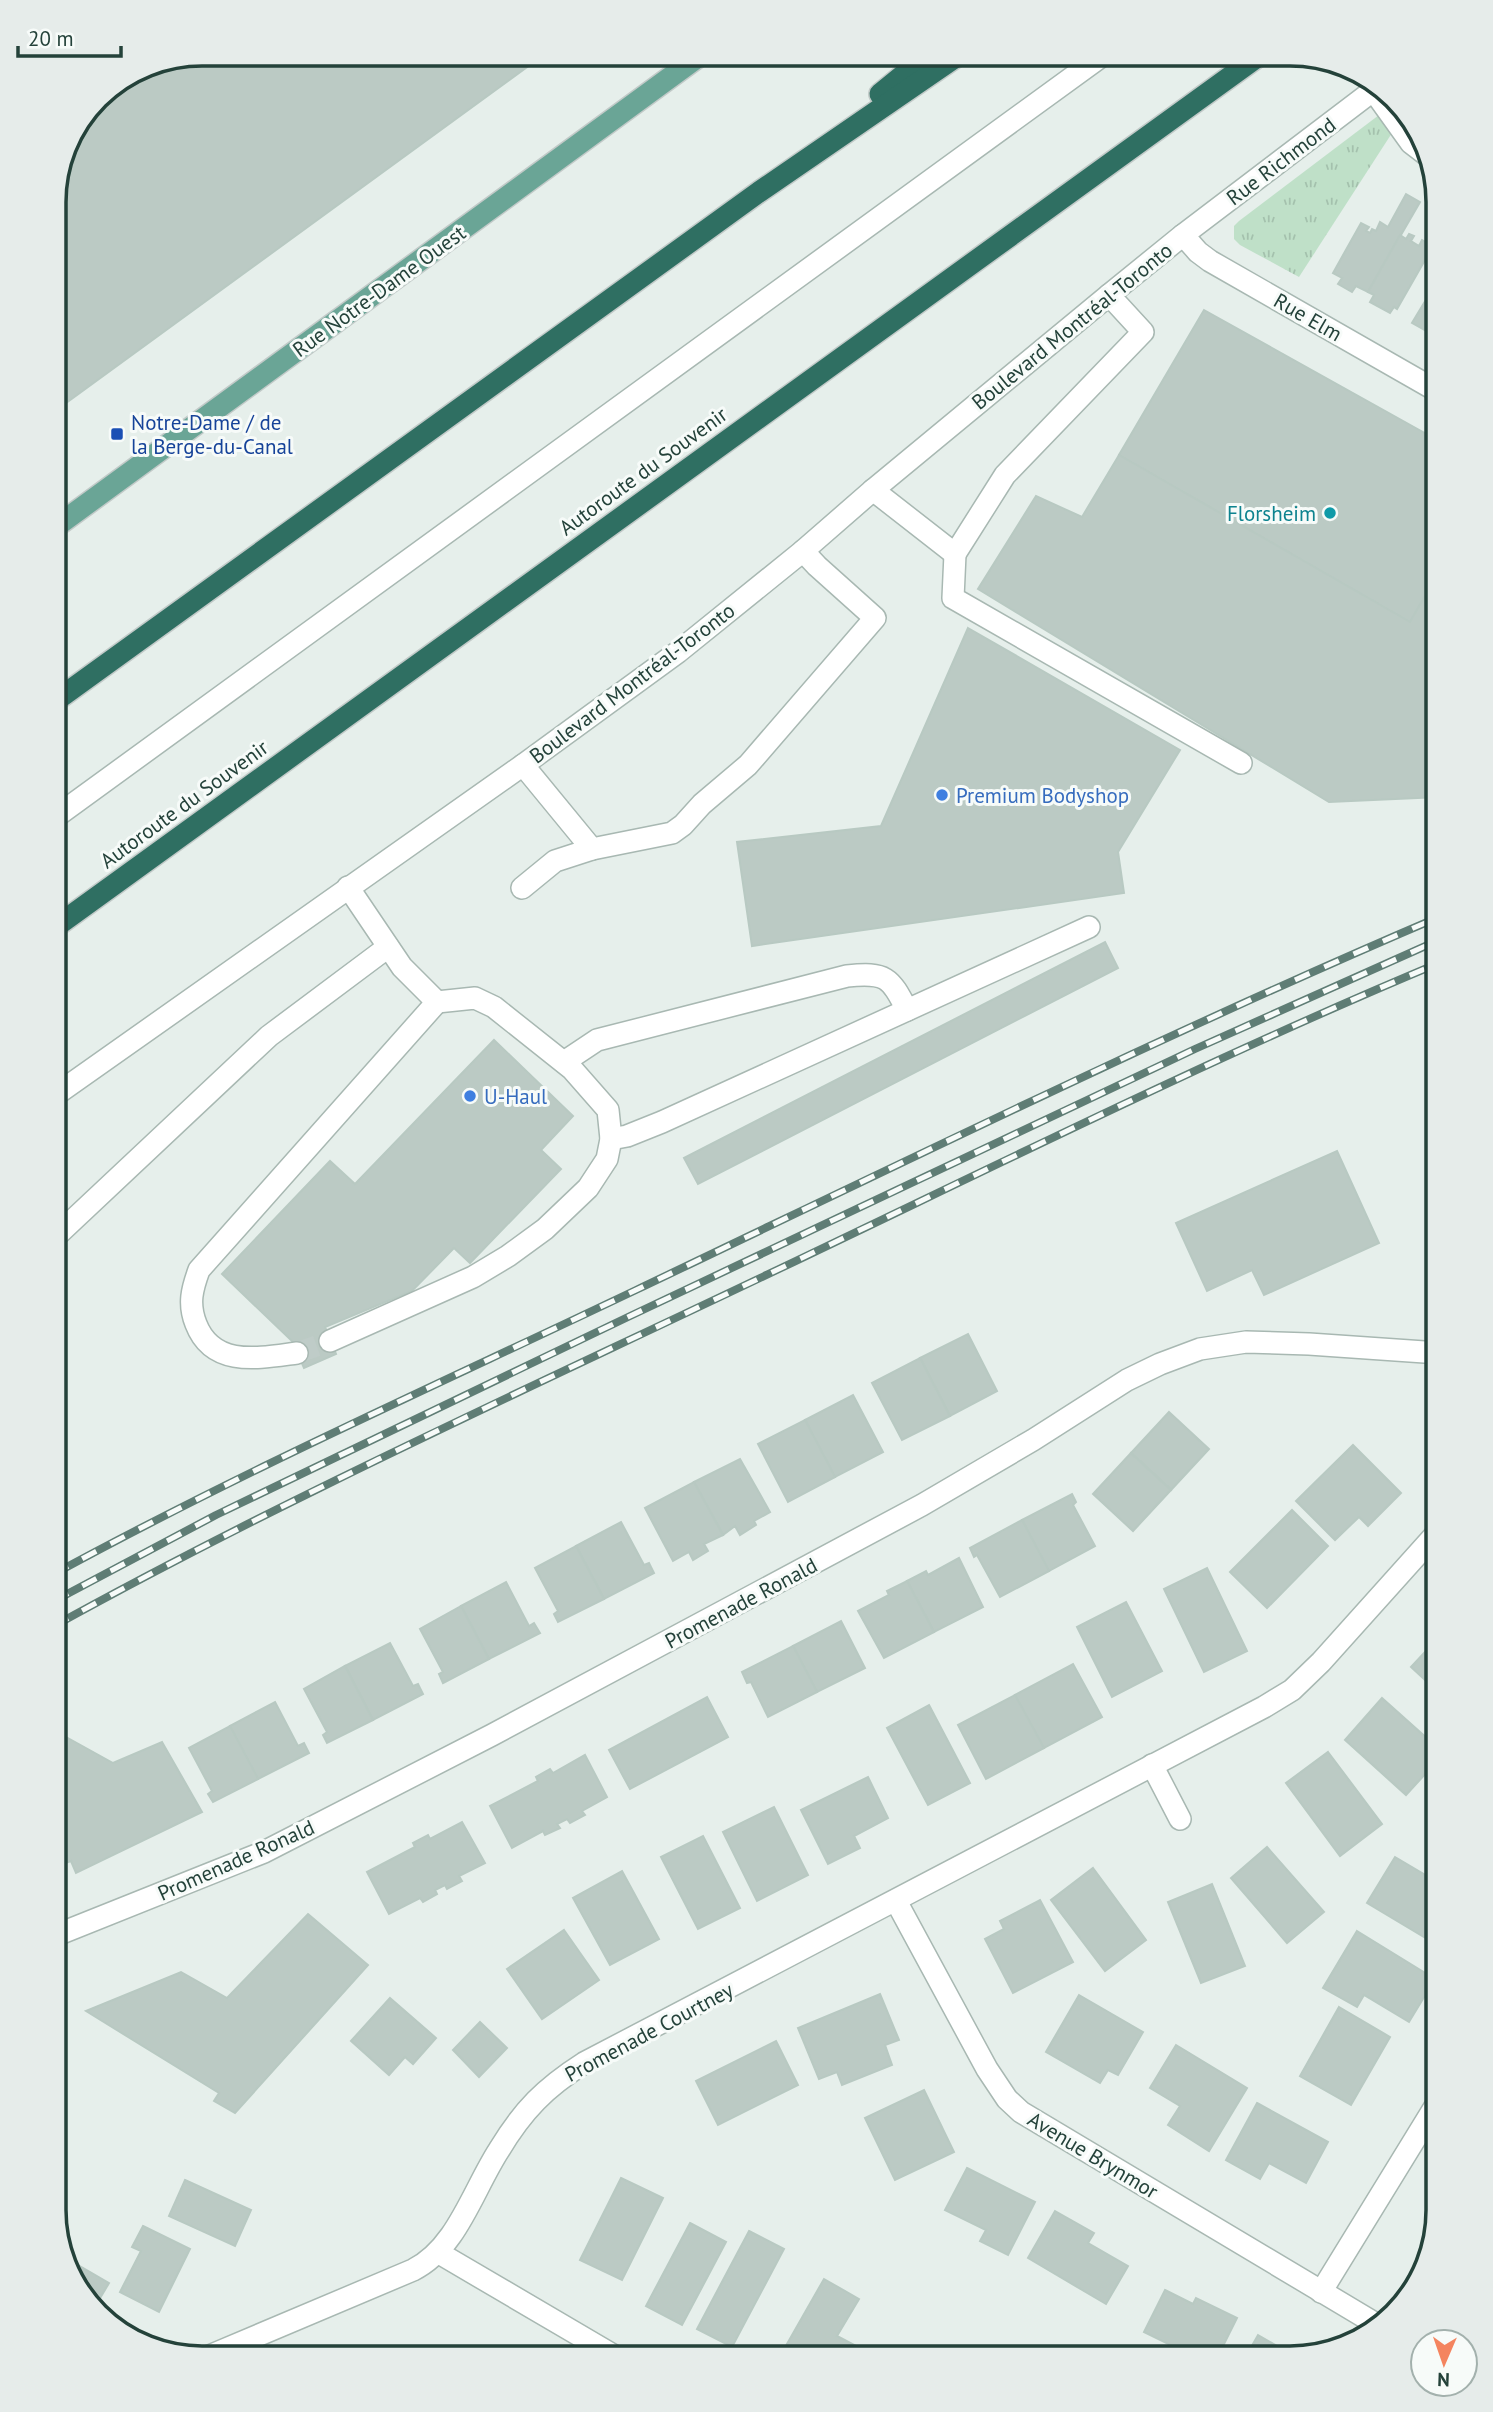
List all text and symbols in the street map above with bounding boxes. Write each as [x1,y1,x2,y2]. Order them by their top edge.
scale bar [18,14,121,58]
text: 20 m [28,25,74,52]
street label: Rue Richmond [1221,111,1341,211]
street label: Rue Notre-Dame Ouest [287,219,471,363]
street label: Boulevard Montréal-Toronto [966,237,1178,415]
street label: Rue Elm [1269,287,1347,347]
street label: Autoroute du Souvenir [554,401,732,541]
place label: Notre-Dame / de la Berge-du-Canal [131,409,293,460]
marker: Notre-Dame / de la Berge-du-Canal [109,426,125,442]
place label: Florsheim [1227,500,1316,527]
marker: Florsheim [1322,505,1338,521]
street label: Boulevard Montréal-Toronto [524,597,740,769]
street label: Autoroute du Souvenir [95,734,273,874]
place label: Premium Bodyshop [956,782,1129,809]
marker: Premium Bodyshop [934,787,950,803]
place label: U-Haul [484,1083,547,1110]
marker: U-Haul [462,1088,478,1104]
street label: Promenade Ronald [660,1551,822,1655]
street label: Promenade Ronald [153,1813,319,1907]
street label: Promenade Courtney [560,1976,738,2088]
street label: Avenue Brynmor [1023,2105,1163,2205]
north arrow [1409,2328,1479,2398]
text: N [1437,2368,1450,2392]

